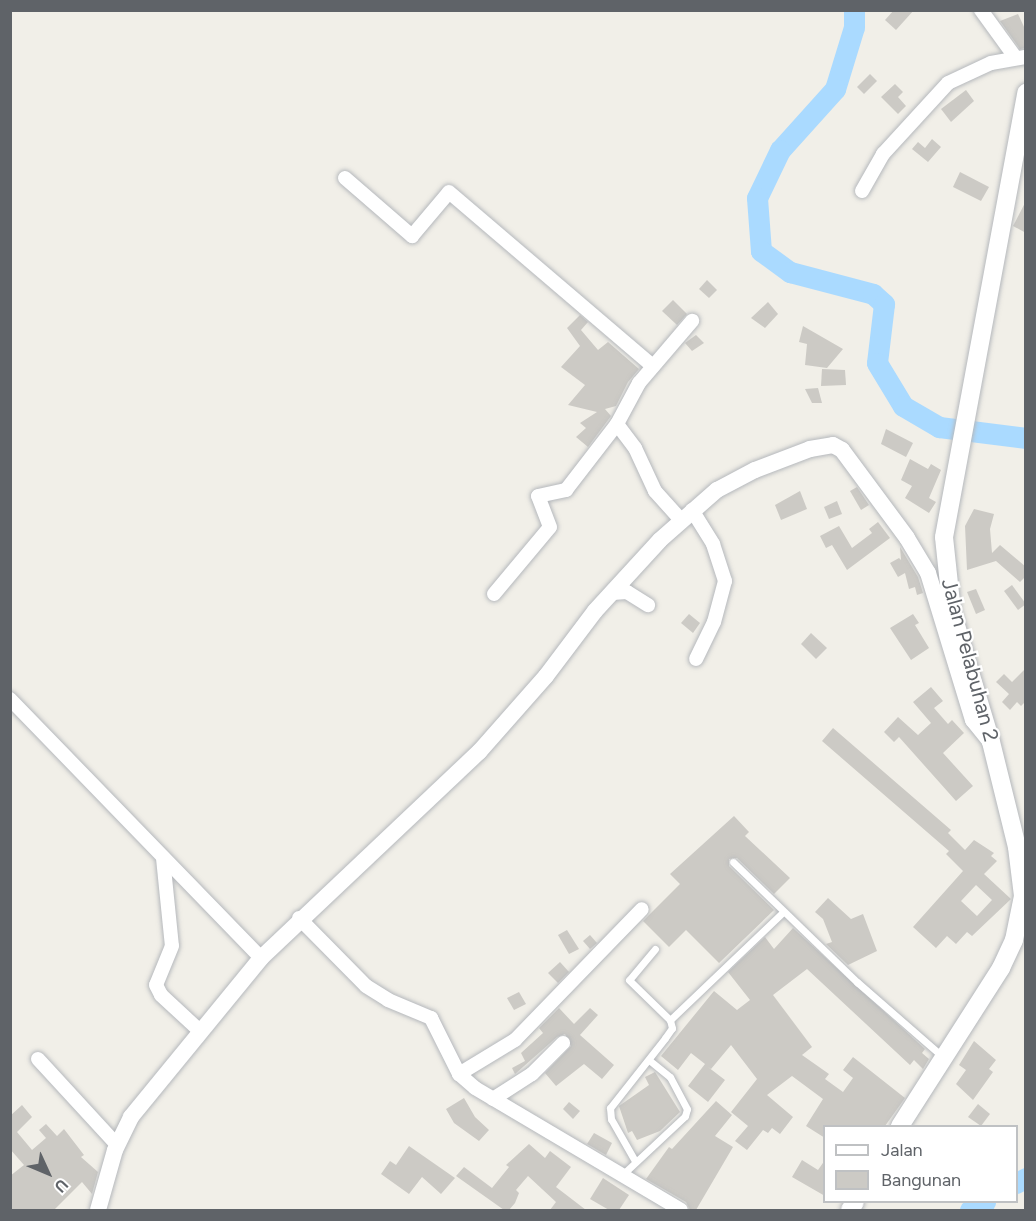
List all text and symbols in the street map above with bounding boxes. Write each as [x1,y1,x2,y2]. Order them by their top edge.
street label: Jalan Pelabuhan 2 [936,576,1004,744]
legend [823,1125,1018,1203]
text: Jalan [881,1139,923,1161]
north arrow [18,1143,78,1203]
text: Bangunan [881,1169,961,1191]
text: U [51,1175,72,1196]

